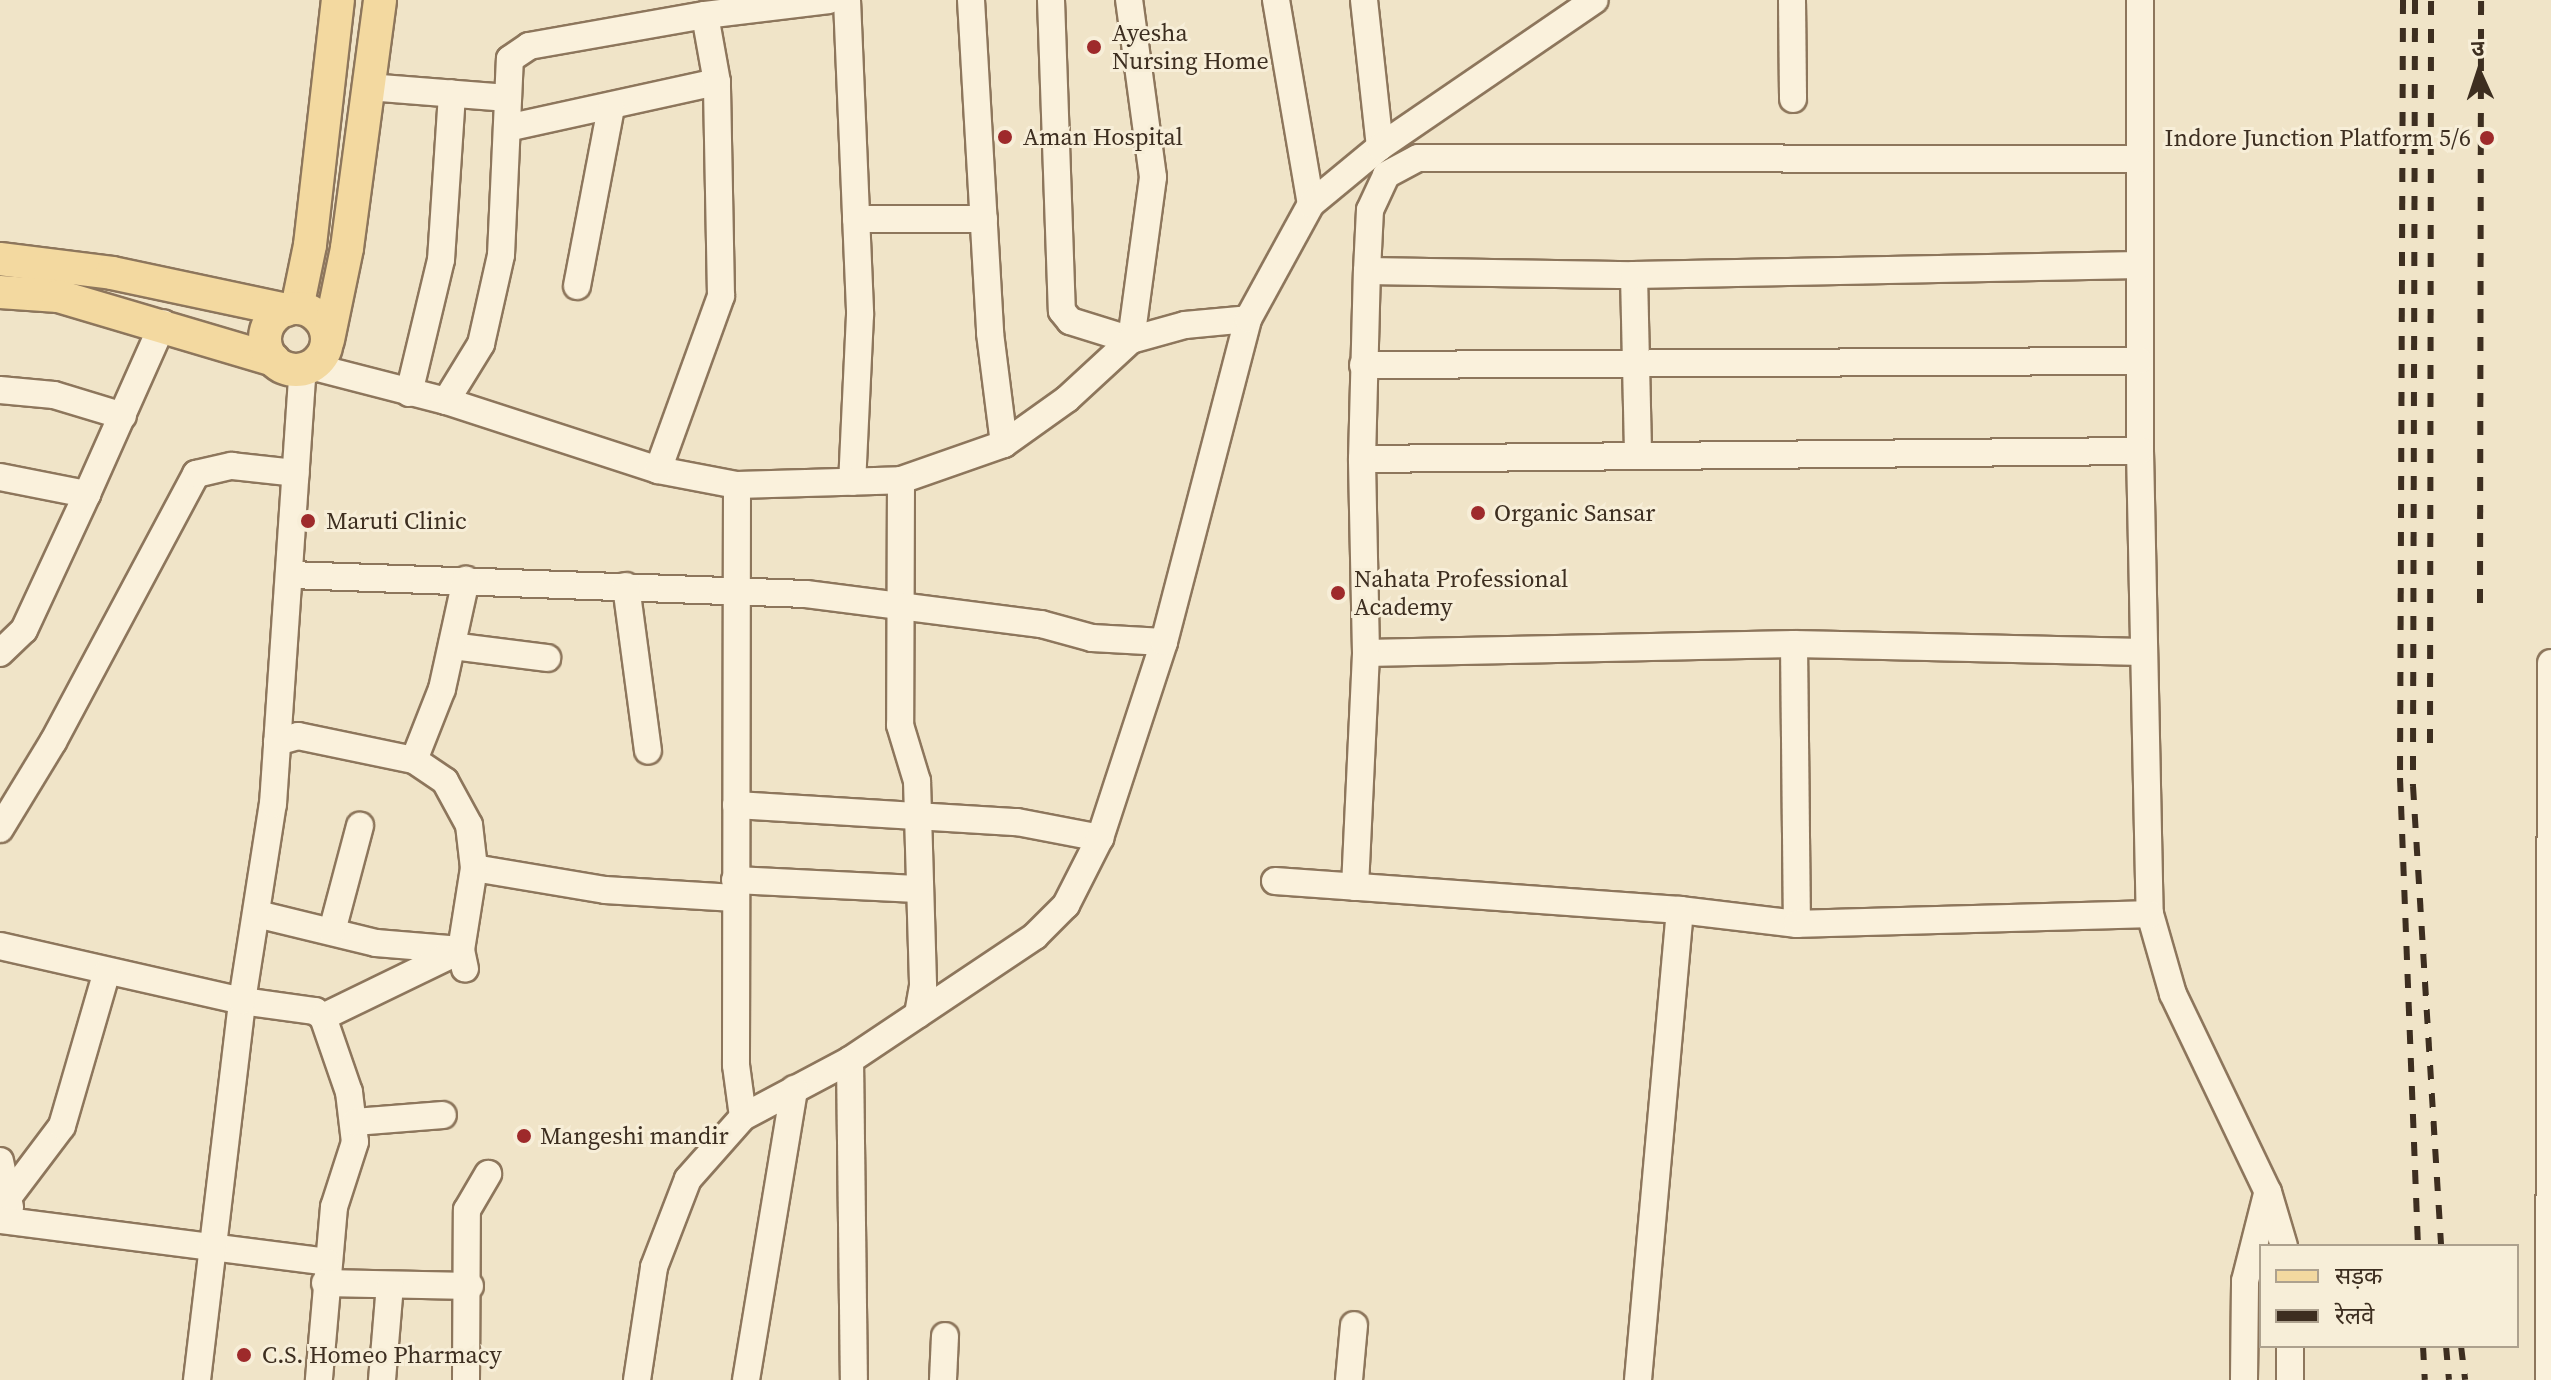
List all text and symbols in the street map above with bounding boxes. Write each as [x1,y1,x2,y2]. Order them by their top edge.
place label: Ayesha Nursing Home [1112,19,1269,75]
north arrow [2439,32,2519,112]
text: उ [2471,33,2485,63]
marker: Ayesha Nursing Home [1083,36,1105,58]
place label: Aman Hospital [1023,123,1183,151]
place label: Indore Junction Platform 5/6 [2165,124,2471,152]
marker: Aman Hospital [994,126,1016,148]
marker: Indore Junction Platform 5/6 [2478,129,2496,147]
place label: Organic Sansar [1494,499,1656,527]
marker: Organic Sansar [1469,504,1487,522]
place label: Maruti Clinic [326,507,467,535]
marker: Maruti Clinic [297,510,319,532]
place label: Nahata Professional Academy [1354,565,1568,621]
marker: Nahata Professional Academy [1329,584,1347,602]
place label: Mangeshi mandir [540,1122,729,1150]
marker: Mangeshi mandir [515,1127,533,1145]
legend [2259,1244,2519,1348]
text: सड़क [2335,1259,2383,1292]
text: रेलवे [2335,1299,2374,1332]
place label: C.S. Homeo Pharmacy [262,1341,502,1369]
marker: C.S. Homeo Pharmacy [233,1344,255,1366]

